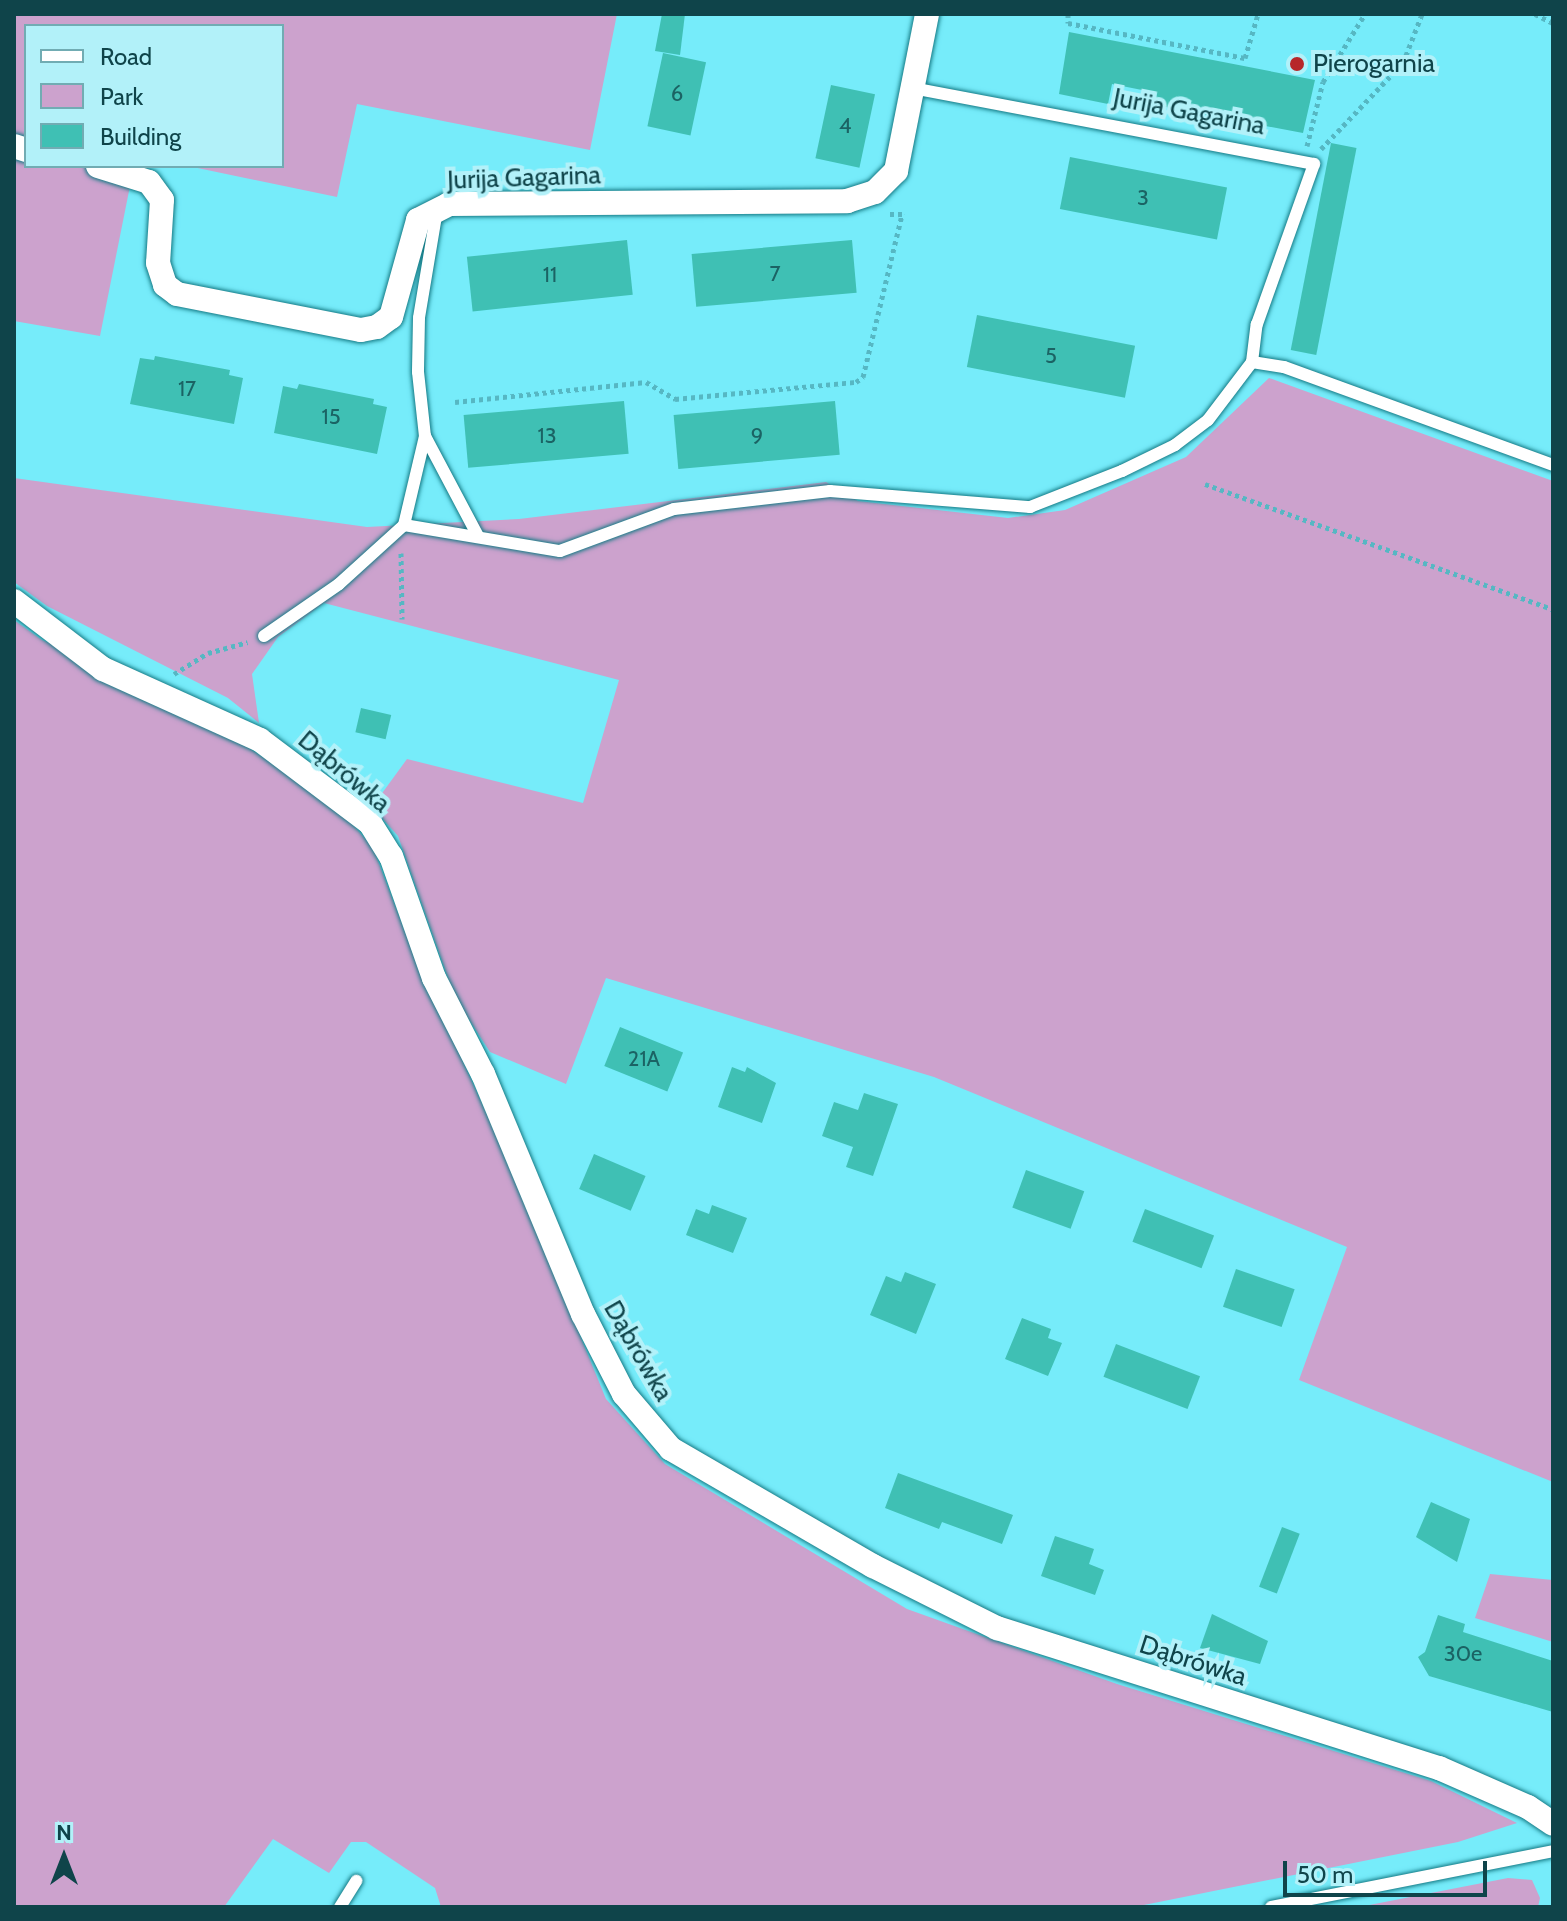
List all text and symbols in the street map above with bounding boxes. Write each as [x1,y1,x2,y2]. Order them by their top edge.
legend [24,24,284,168]
text: Road [100,42,152,71]
place label: Pierogarnia [1313,48,1435,80]
marker: Pierogarnia [1288,55,1306,73]
house number: 6 [671,81,683,107]
text: Park [100,82,143,111]
street label: Jurija Gagarina [1111,82,1267,142]
house number: 4 [839,113,851,139]
text: Building [100,122,181,151]
street label: Jurija Gagarina [447,160,601,196]
house number: 3 [1137,185,1149,211]
house number: 7 [769,261,781,287]
house number: 11 [543,262,557,288]
house number: 5 [1045,343,1057,369]
house number: 17 [178,376,196,402]
house number: 15 [321,404,341,430]
house number: 13 [537,423,557,449]
house number: 9 [751,423,763,449]
street label: Dąbrówka [292,724,396,820]
house number: 21A [628,1046,660,1072]
street label: Dąbrówka [597,1295,679,1407]
street label: Dąbrówka [1136,1629,1250,1693]
house number: 30e [1444,1641,1482,1667]
north arrow [24,1817,104,1897]
text: N [56,1819,72,1846]
scale bar [1287,1845,1491,1895]
text: 50 m [1297,1860,1353,1889]

